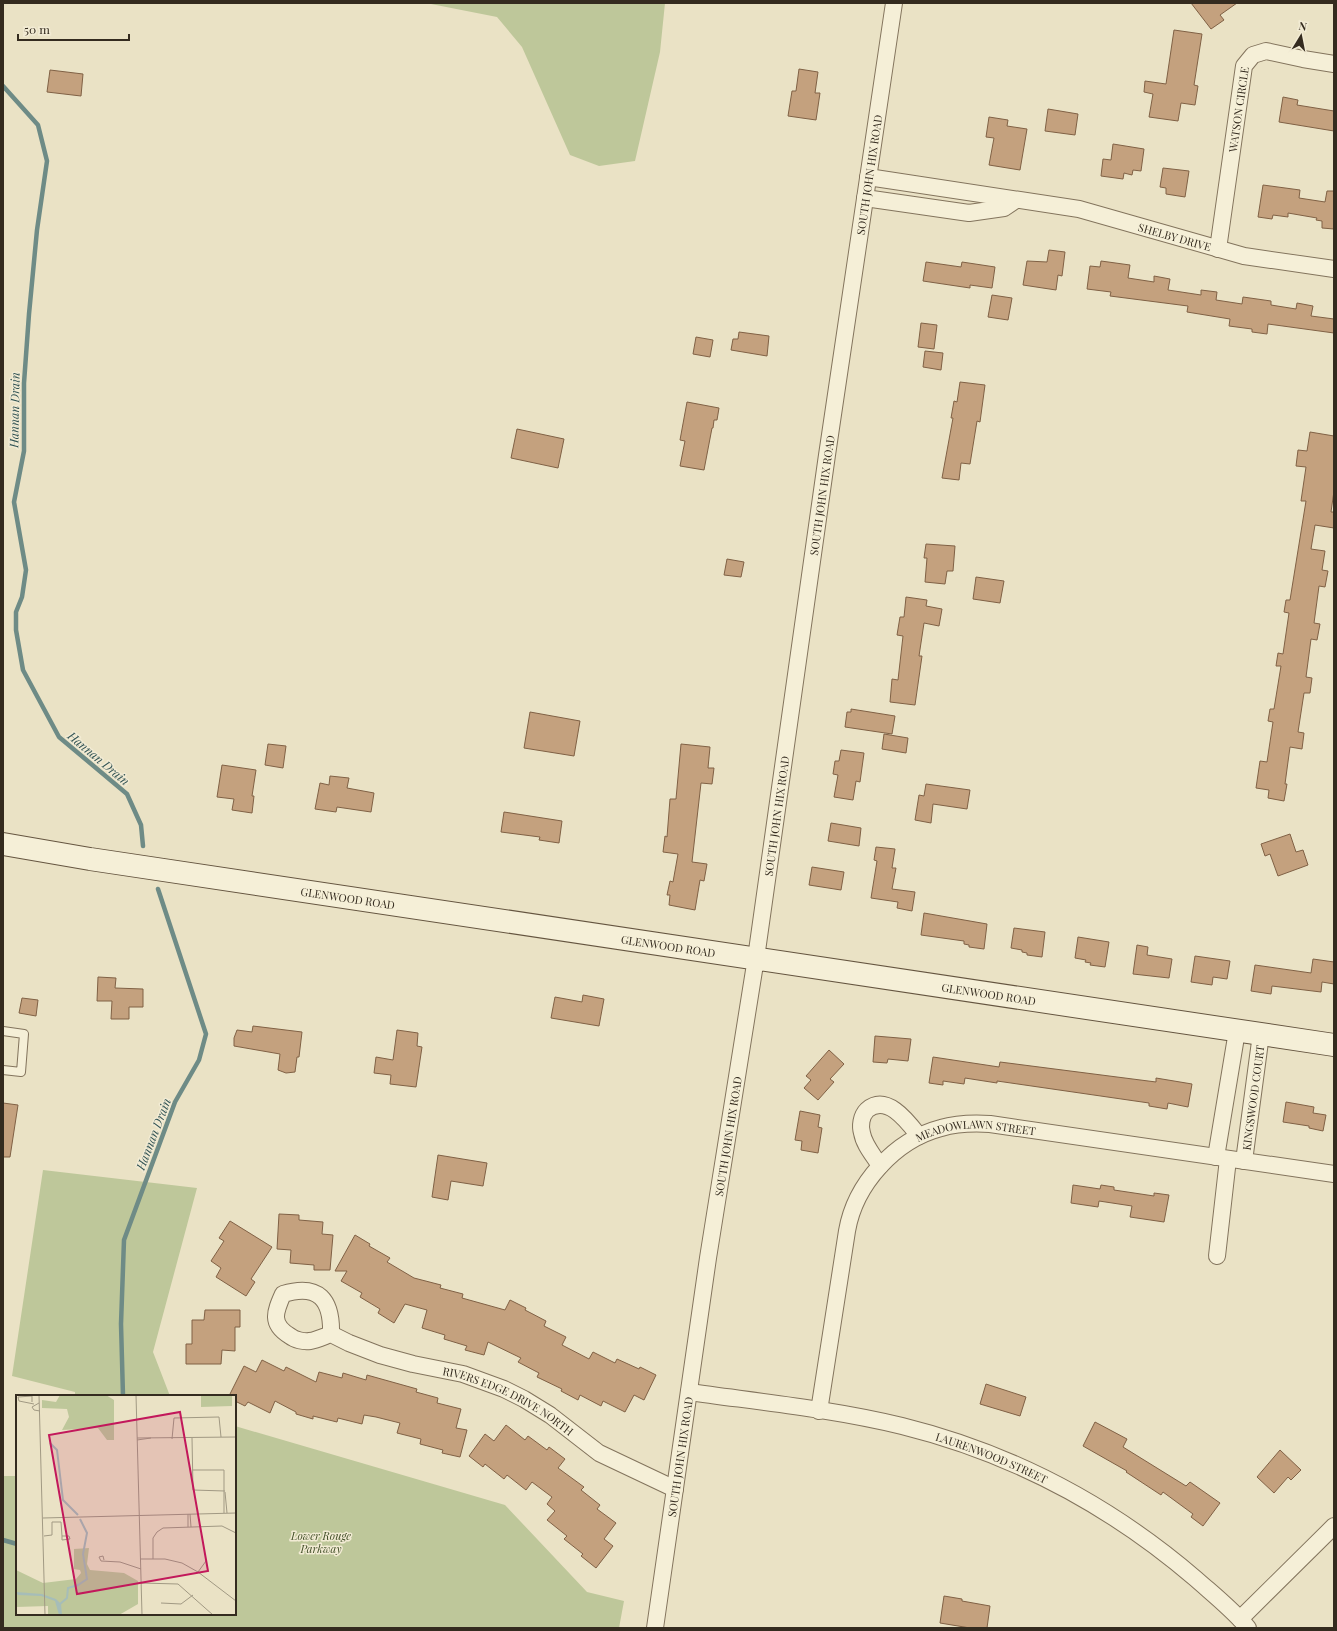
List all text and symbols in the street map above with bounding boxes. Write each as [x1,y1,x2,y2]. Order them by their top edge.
scale bar [18,16,129,42]
north arrow [1281,16,1321,56]
text: N [1298,18,1308,34]
text: 50 m [24,21,50,37]
street label: WATSON CIRCLE [1224,65,1251,154]
street label: SOUTH JOHN HIX ROAD [852,113,885,236]
street label: SHELBY DRIVE [1136,219,1213,254]
water label: Hannan Drain [5,372,23,449]
street label: SOUTH JOHN HIX ROAD [805,434,837,556]
water label: Hannan Drain [64,727,133,788]
street label: SOUTH JOHN HIX ROAD [760,755,792,877]
street label: GLENWOOD ROAD [300,883,396,912]
street label: GLENWOOD ROAD [620,931,717,960]
street label: GLENWOOD ROAD [941,979,1037,1008]
street label: KINGSWOOD COURT [1238,1044,1267,1151]
street label: SOUTH JOHN HIX ROAD [710,1075,744,1197]
water label: Hannan Drain [132,1096,174,1173]
street label: MEADOWLAWN STREET [913,1116,1037,1145]
street label: RIVERS EDGE DRIVE NORTH [442,1363,577,1438]
inset map [16,1395,236,1615]
street label: SOUTH JOHN HIX ROAD [664,1396,696,1518]
street label: LAURENWOOD STREET [934,1428,1051,1486]
park label: Lower Rouge Parkway [290,1528,351,1556]

